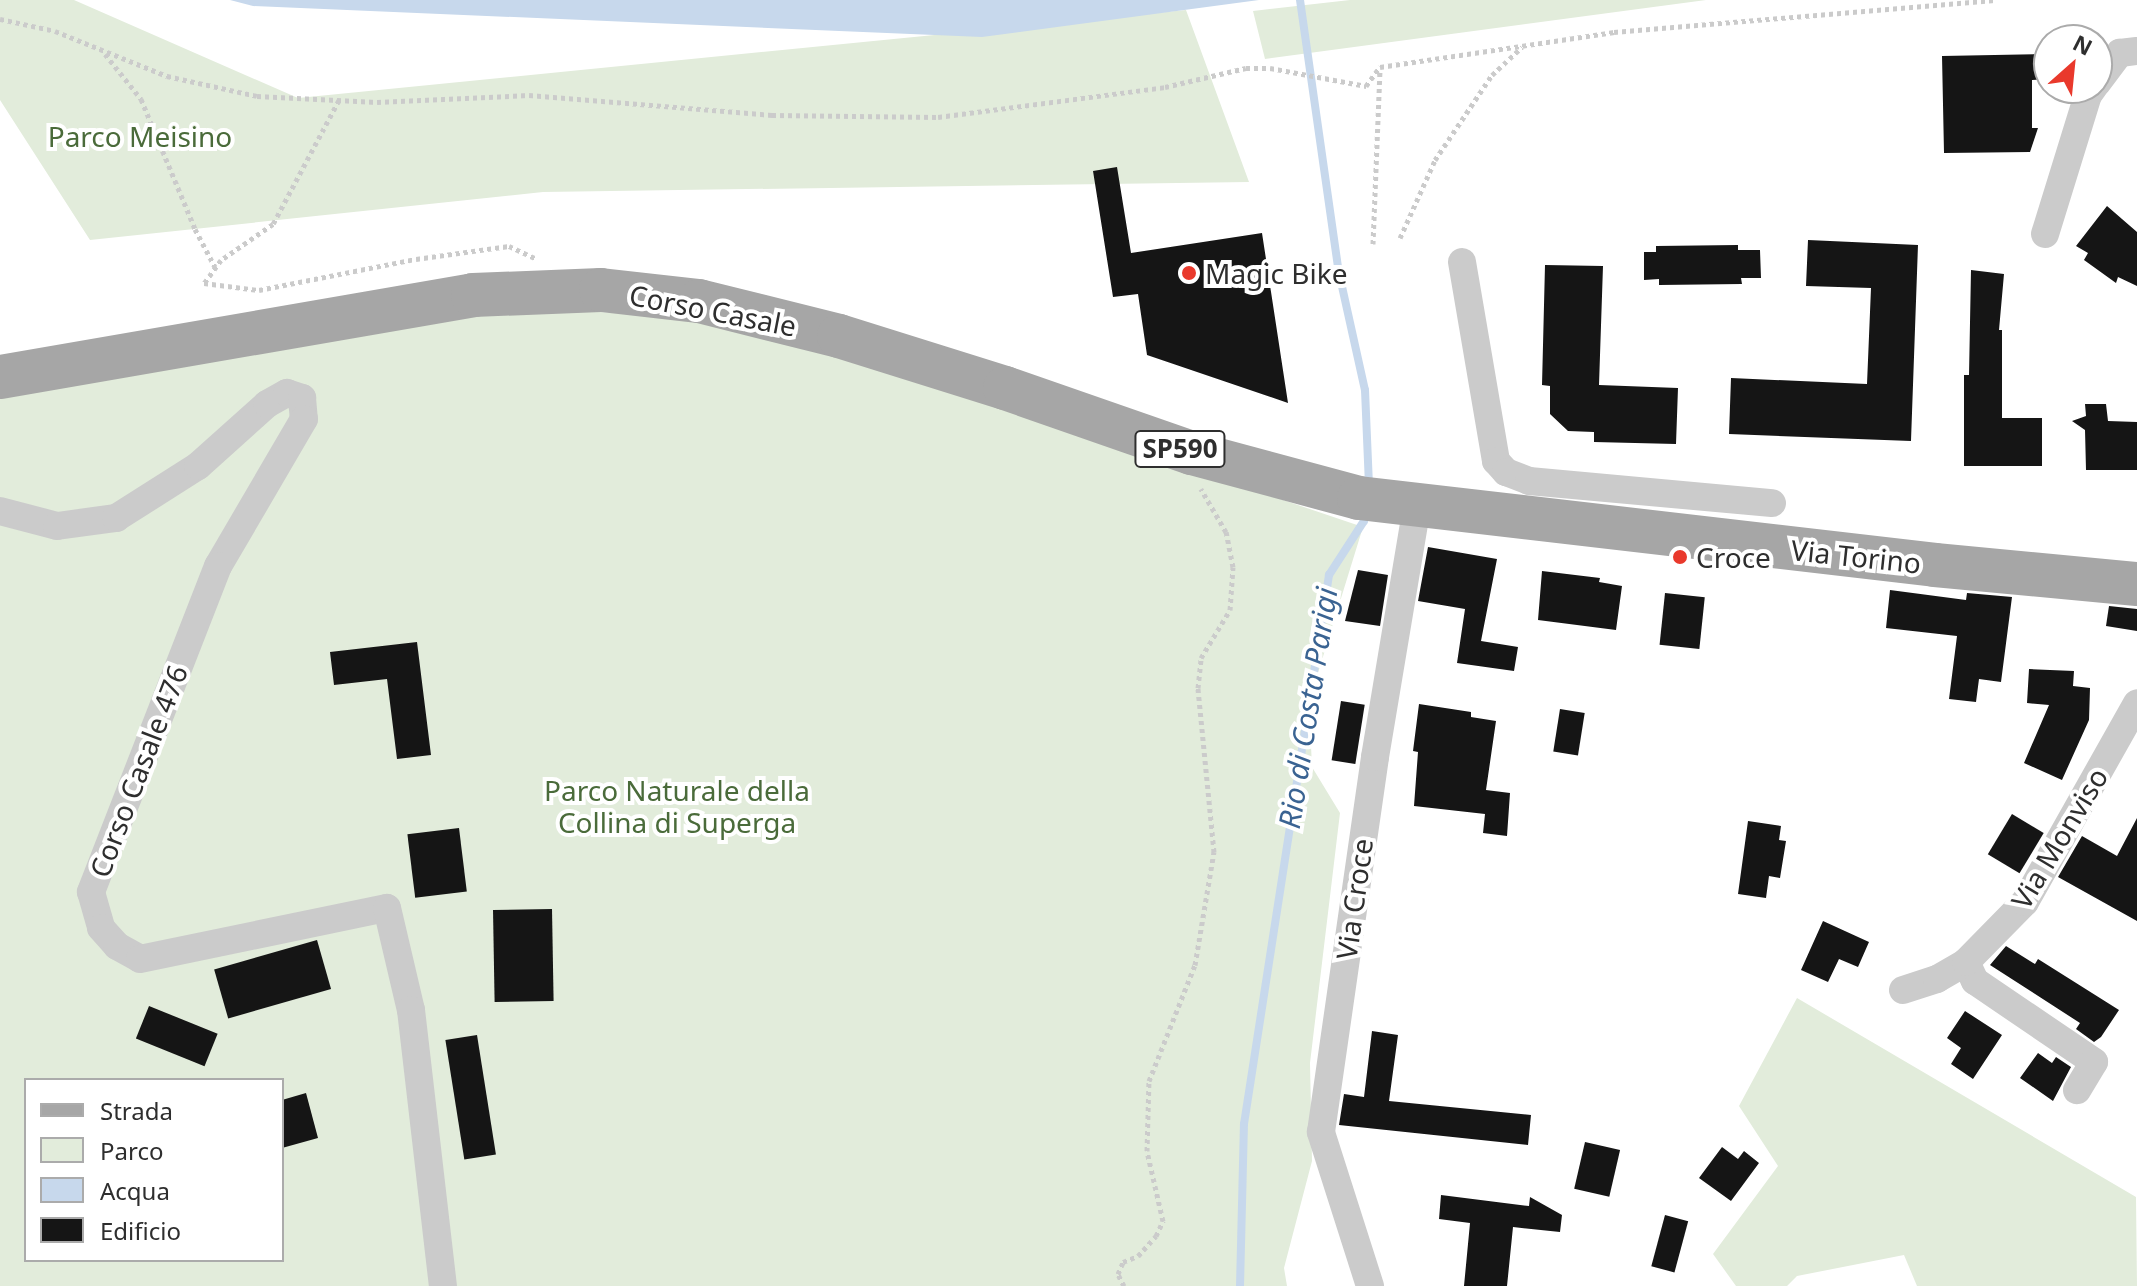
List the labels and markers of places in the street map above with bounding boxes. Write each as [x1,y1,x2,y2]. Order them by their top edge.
place label: Magic Bike [1205,256,1347,290]
marker: Magic Bike [1180,264,1198,282]
place label: Croce [1696,540,1771,574]
marker: Croce [1671,548,1689,566]

